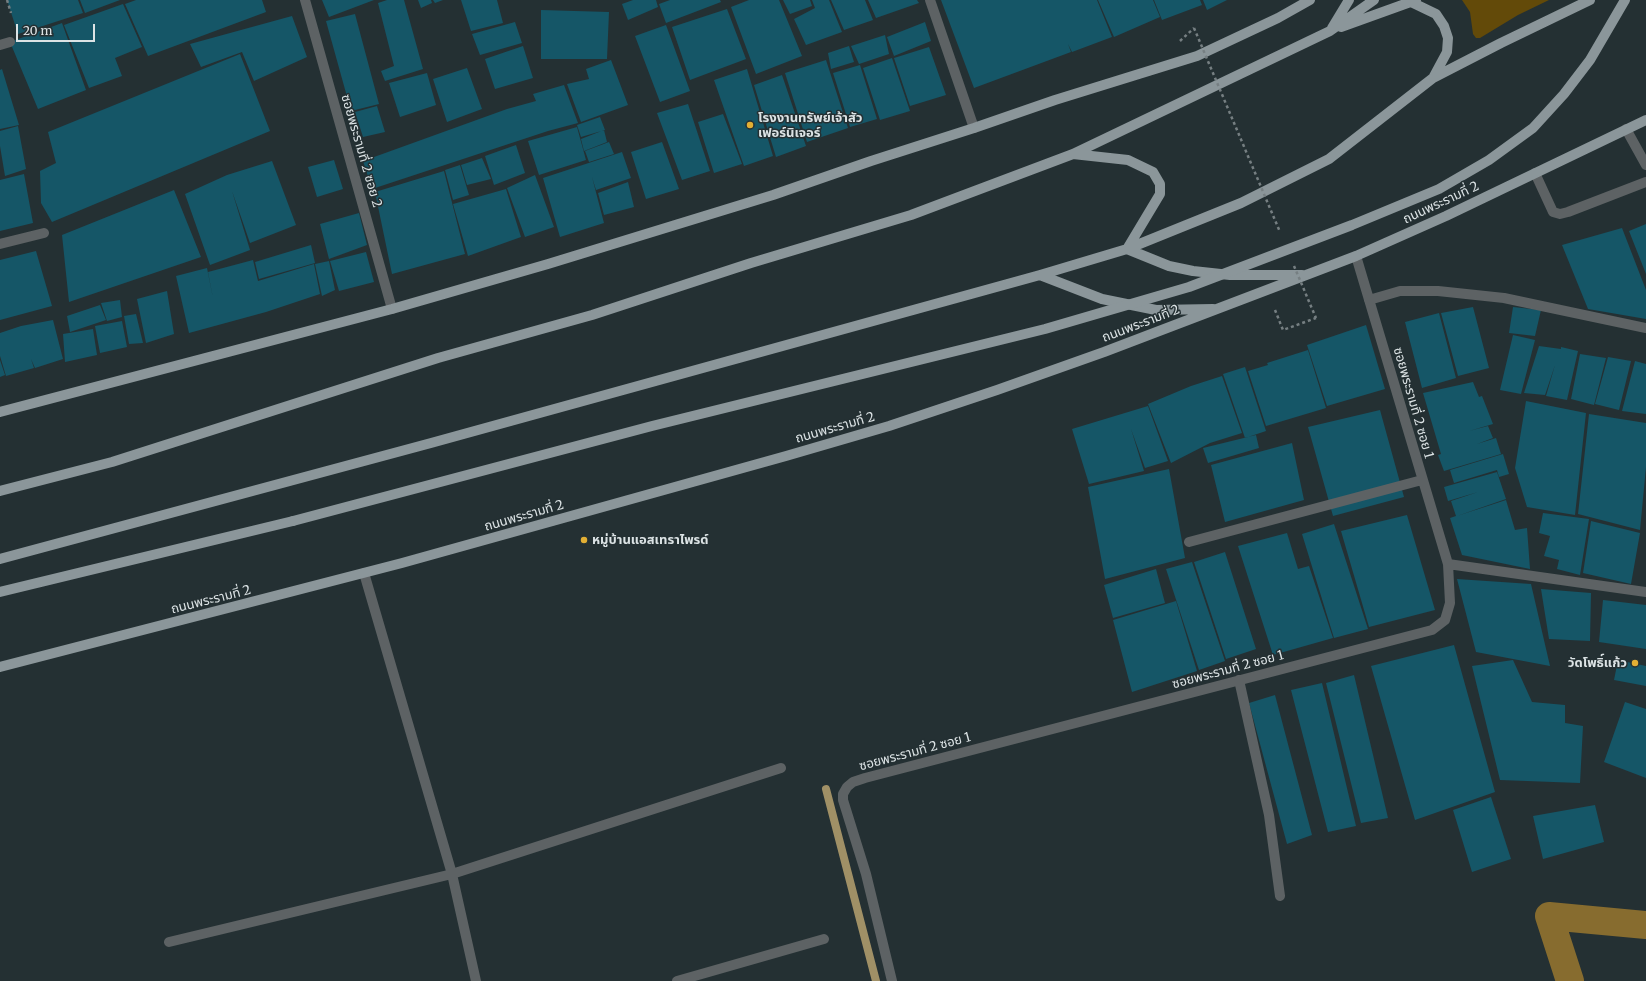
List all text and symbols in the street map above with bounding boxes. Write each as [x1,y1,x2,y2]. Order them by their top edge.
scale bar [18,16,97,42]
text: 20 m [23,23,52,38]
street label: ซอยพระรามที่ 2 ซอย 2 [337,93,385,209]
place label: โรงงานทรัพย์เจ้าสัว เฟอร์นิเจอร์ [758,110,863,141]
marker: โรงงานทรัพย์เจ้าสัว เฟอร์นิเจอร์ [745,120,755,130]
street label: ถนนพระรามที่ 2 [1401,179,1481,227]
street label: ถนนพระรามที่ 2 [1100,302,1182,346]
street label: ซอยพระรามที่ 2 ซอย 1 [1390,346,1436,460]
street label: ถนนพระรามที่ 2 [794,409,876,447]
street label: ถนนพระรามที่ 2 [483,497,565,535]
place label: หมู่บ้านแอสเทราไพรด์ [592,532,709,548]
marker: หมู่บ้านแอสเทราไพรด์ [579,535,589,545]
street label: ถนนพระรามที่ 2 [169,583,253,617]
street label: ซอยพระรามที่ 2 ซอย 1 [1170,648,1286,692]
place label: วัดโพธิ์แก้ว [1568,655,1627,671]
marker: วัดโพธิ์แก้ว [1630,658,1640,668]
street label: ซอยพระรามที่ 2 ซอย 1 [857,730,973,774]

